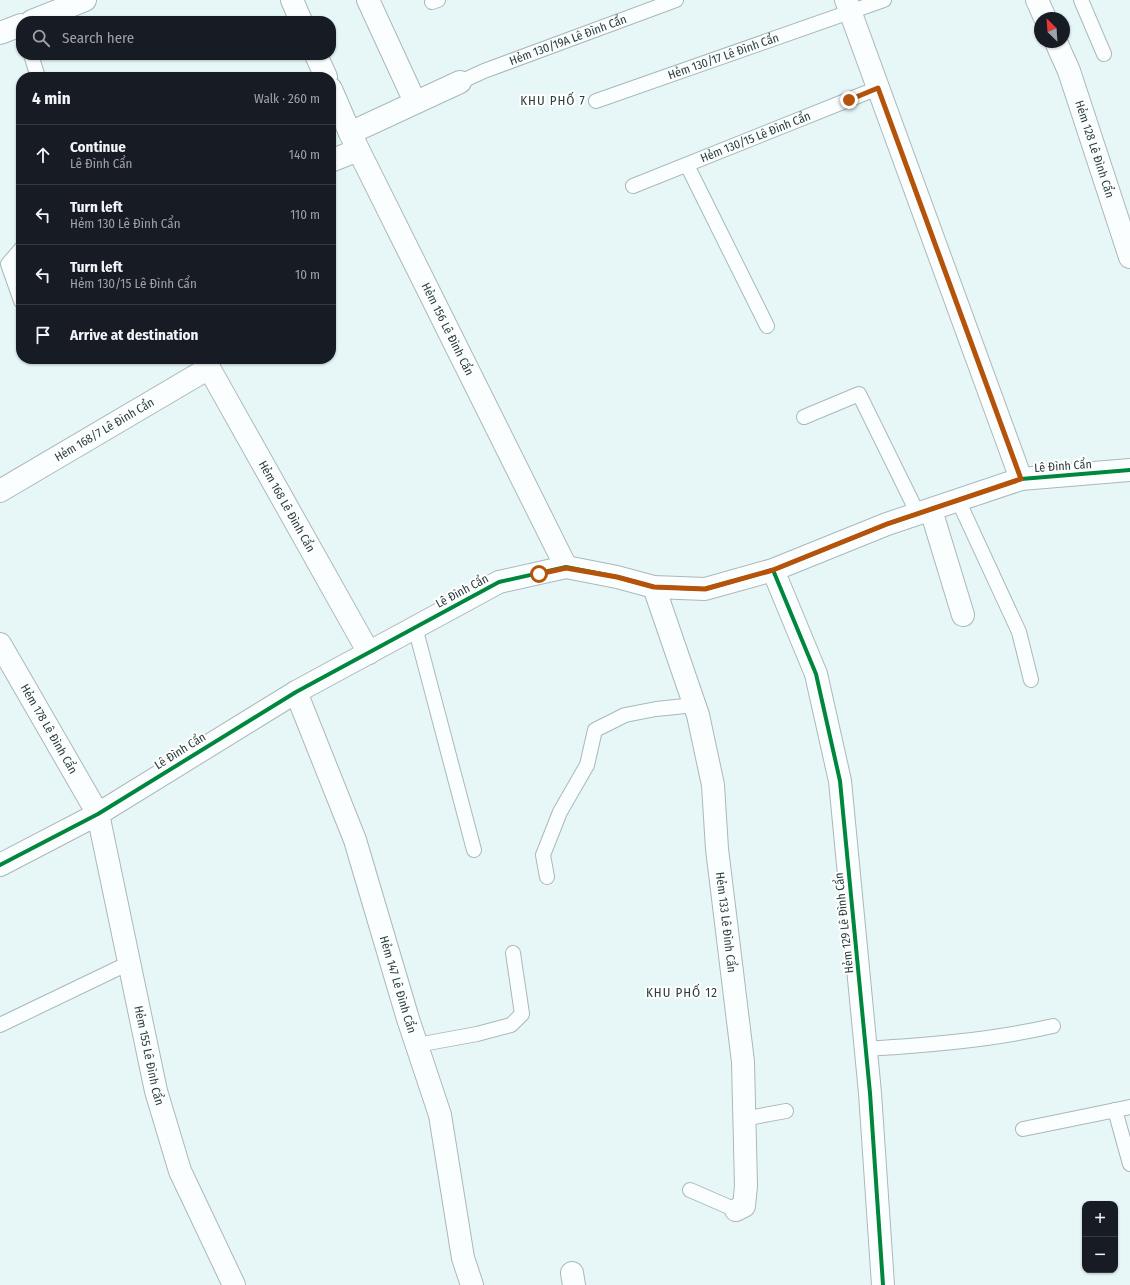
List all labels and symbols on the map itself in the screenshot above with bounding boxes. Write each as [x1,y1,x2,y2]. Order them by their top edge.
street label: Hẻm 130/19A Lê Đình Cẩn [508,12,629,68]
north arrow [1034,12,1070,48]
street label: Hẻm 130/17 Lê Đình Cẩn [666,30,781,82]
district label: KHU PHỐ 7 [520,91,586,108]
route end [840,91,858,109]
street label: Hẻm 128 Lê Đình Cẩn [1072,99,1117,200]
street label: Hẻm 130/15 Lê Đình Cẩn [699,109,813,165]
street label: Hẻm 156 Lê Đình Cẩn [419,280,477,378]
street label: Hẻm 168/7 Lê Đình Cẩn [52,395,156,464]
street label: Lê Đình Cẩn [1034,455,1092,475]
street label: Hẻm 168 Lê Đình Cẩn [256,458,318,554]
route start [530,565,548,583]
street label: Lê Đình Cẩn [432,570,491,611]
street label: Hẻm 178 Lê Đình Cẩn [18,682,80,776]
street label: Lê Đình Cẩn [151,728,208,772]
street label: Hẻm 133 Lê Đình Cẩn [713,871,740,974]
street label: Hẻm 129 Lê Đình Cẩn [830,872,856,974]
street label: Hẻm 147 Lê Đình Cẩn [377,934,419,1035]
district label: KHU PHỐ 12 [646,983,718,1000]
street label: Hẻm 155 Lê Đình Cẩn [131,1004,167,1107]

